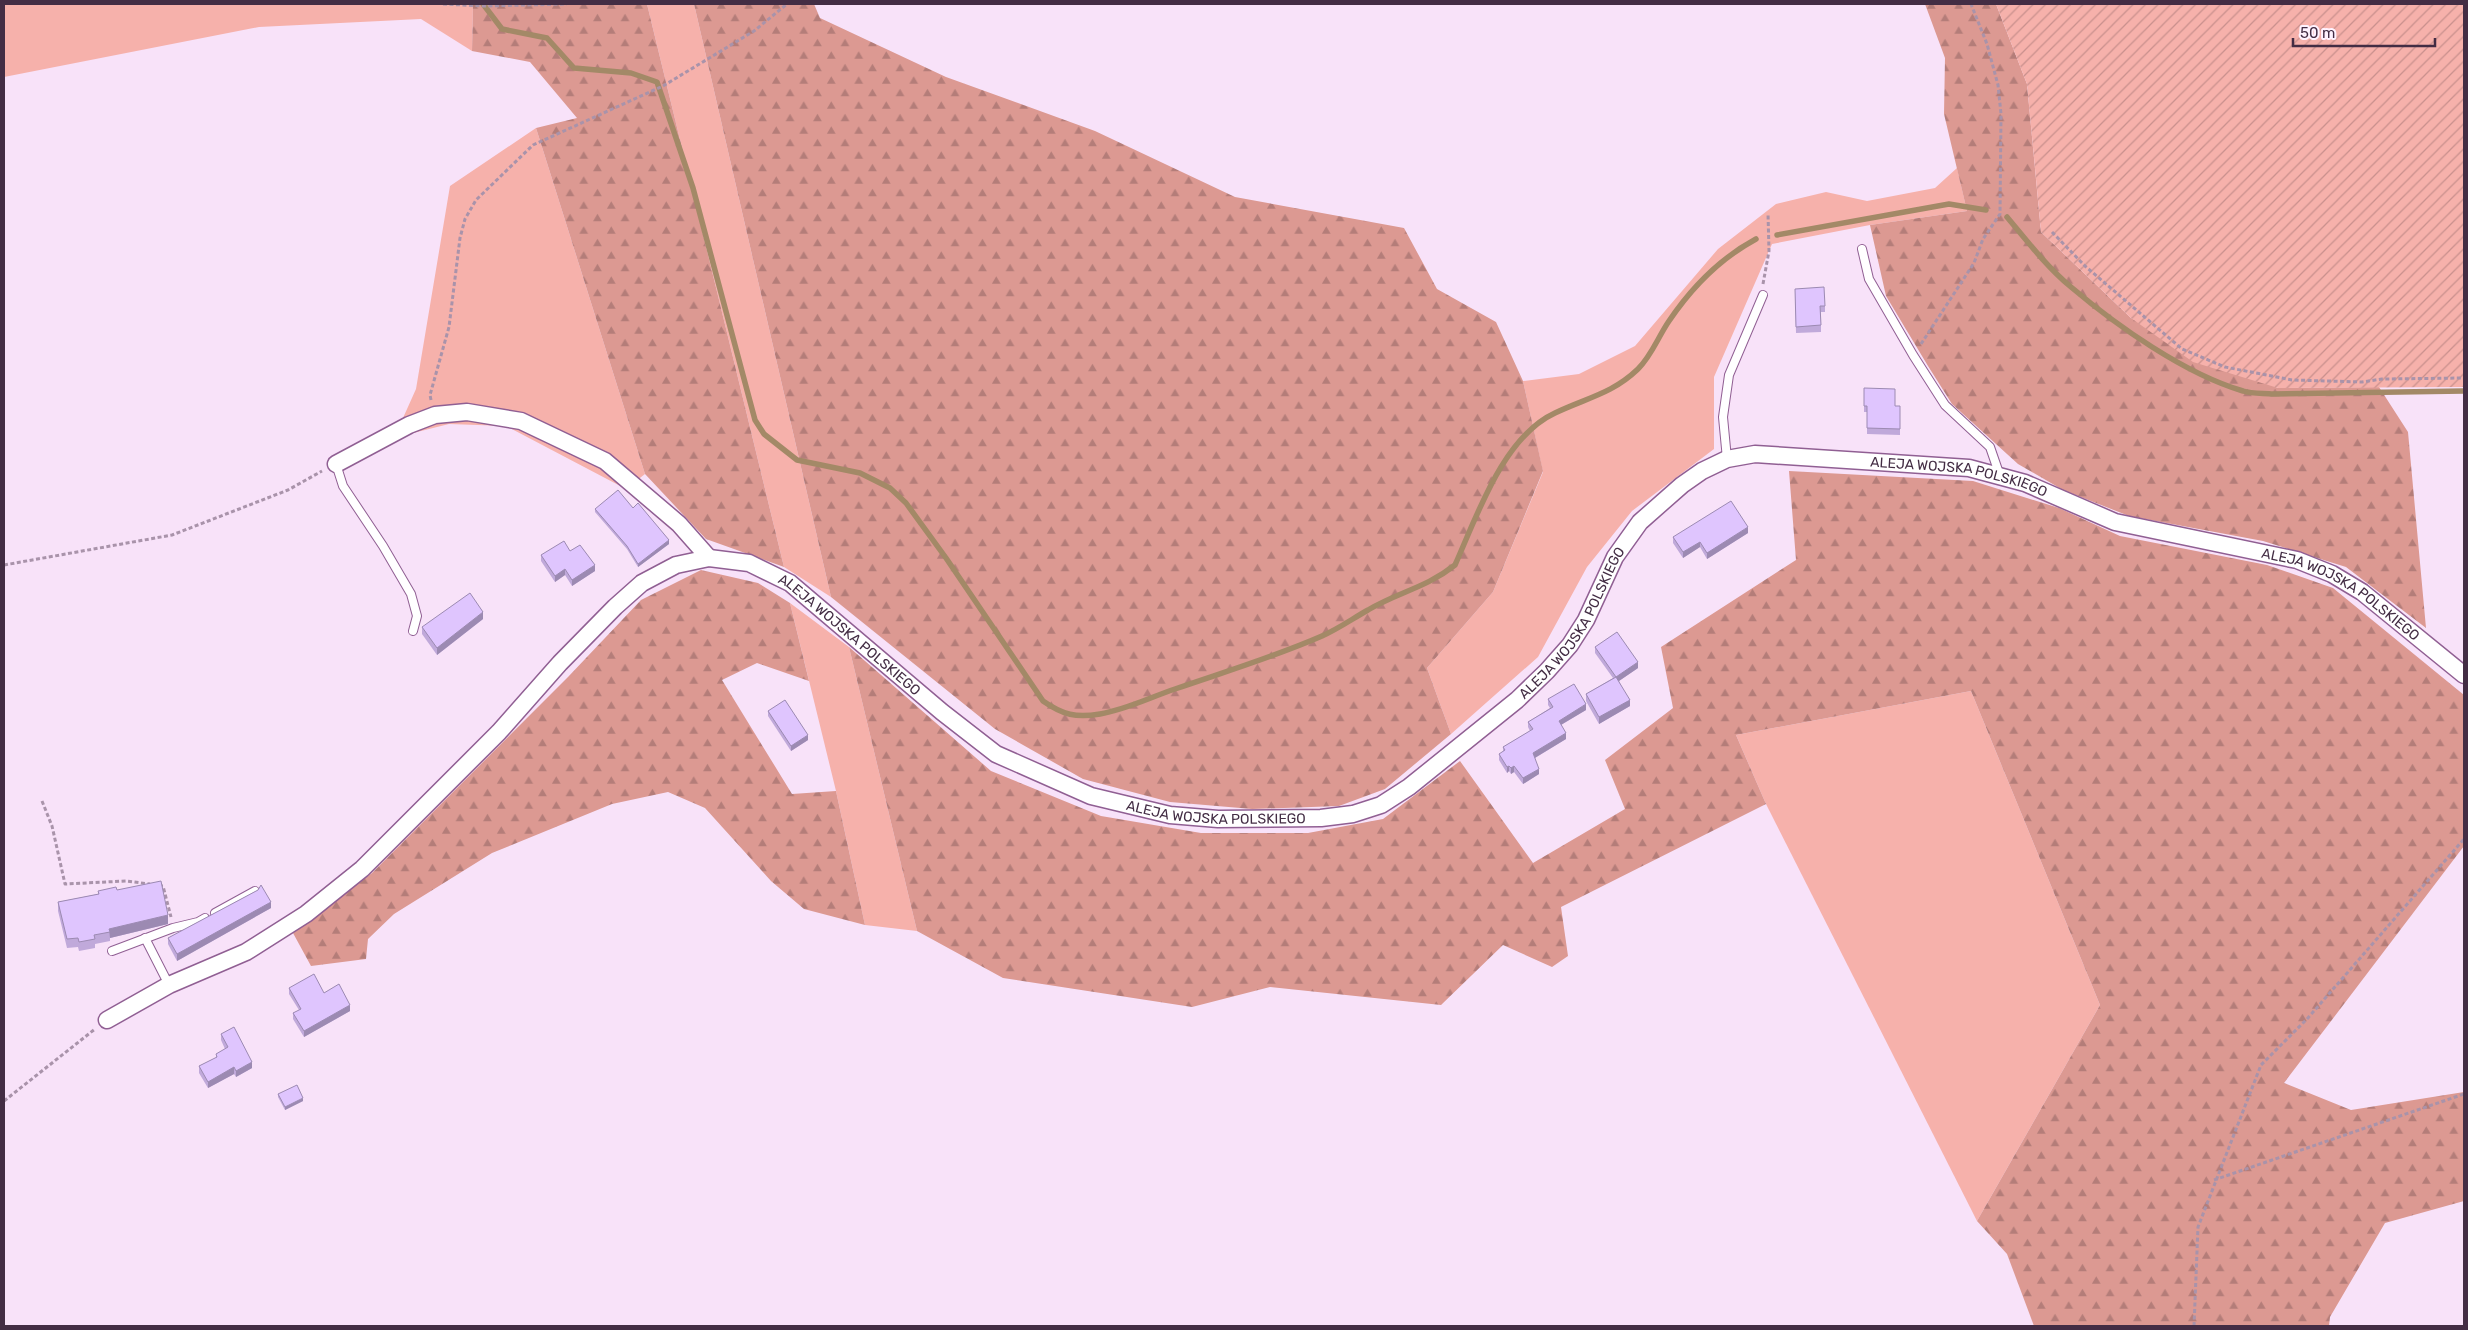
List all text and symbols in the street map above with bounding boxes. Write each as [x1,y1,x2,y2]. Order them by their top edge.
scale bar [2293,15,2436,47]
text: 50 m [2300,24,2335,42]
street label: ALEJA WOJSKA POLSKIEGO [1870,454,2050,501]
street label: ALEJA WOJSKA POLSKIEGO [1515,544,1629,703]
street label: ALEJA WOJSKA POLSKIEGO [2260,545,2423,644]
street label: ALEJA WOJSKA POLSKIEGO [776,571,924,699]
street label: ALEJA WOJSKA POLSKIEGO [1125,797,1306,828]

